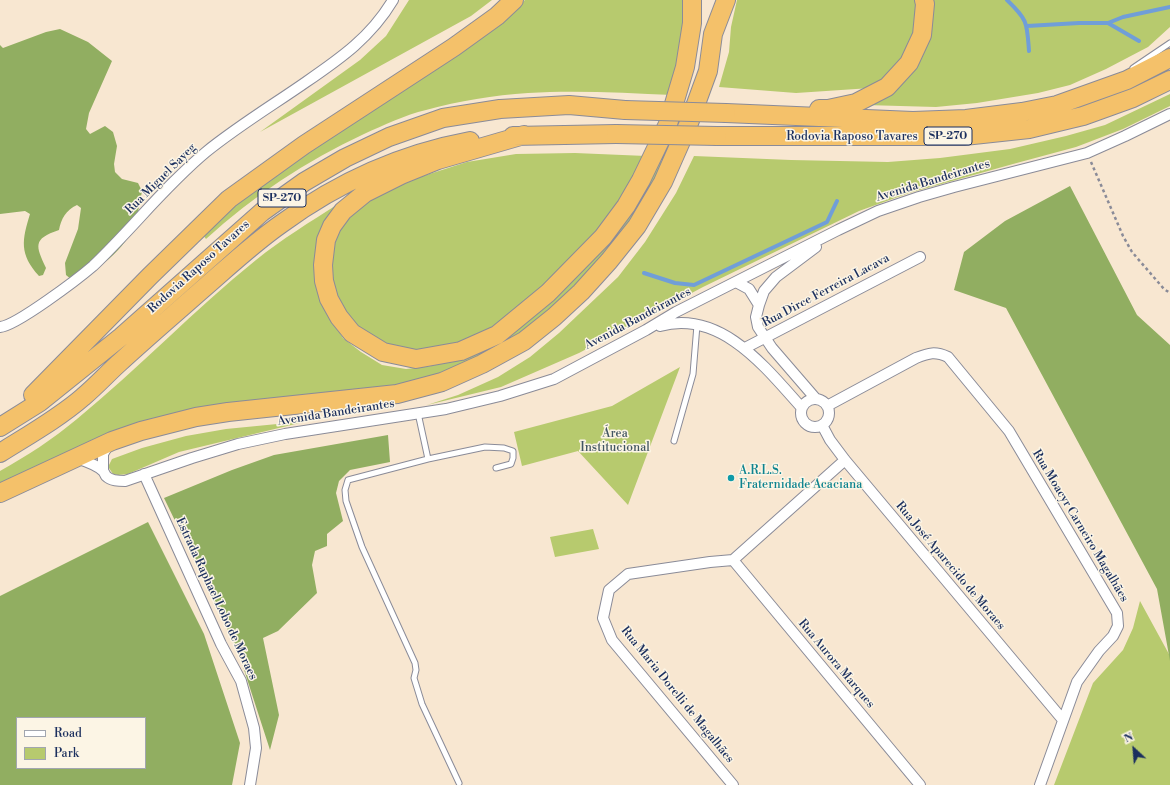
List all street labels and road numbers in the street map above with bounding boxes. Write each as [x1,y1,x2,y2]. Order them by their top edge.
road number: SP-270 [924,127,972,145]
street label: Rodovia Raposo Tavares [786,130,918,144]
street label: Rua Miguel Sayeg [123,141,199,217]
street label: Avenida Bandeirantes [874,157,992,205]
road number: SP-270 [258,189,306,207]
street label: Rodovia Raposo Tavares [145,218,253,316]
street label: Rua Dirce Ferreira Lacava [760,251,892,331]
street label: Avenida Bandeirantes [582,285,694,353]
street label: Avenida Bandeirantes [276,397,396,429]
street label: Rua Moacyr Carneiro Magalhães [1029,447,1131,605]
street label: Rua José Aparecido de Moraes [892,499,1008,633]
street label: Estrada Raphael Lobo de Moraes [172,516,260,682]
street label: Rua Aurora Marques [795,617,877,711]
street label: Rua Maria Dorelli de Magalhães [617,624,737,766]

